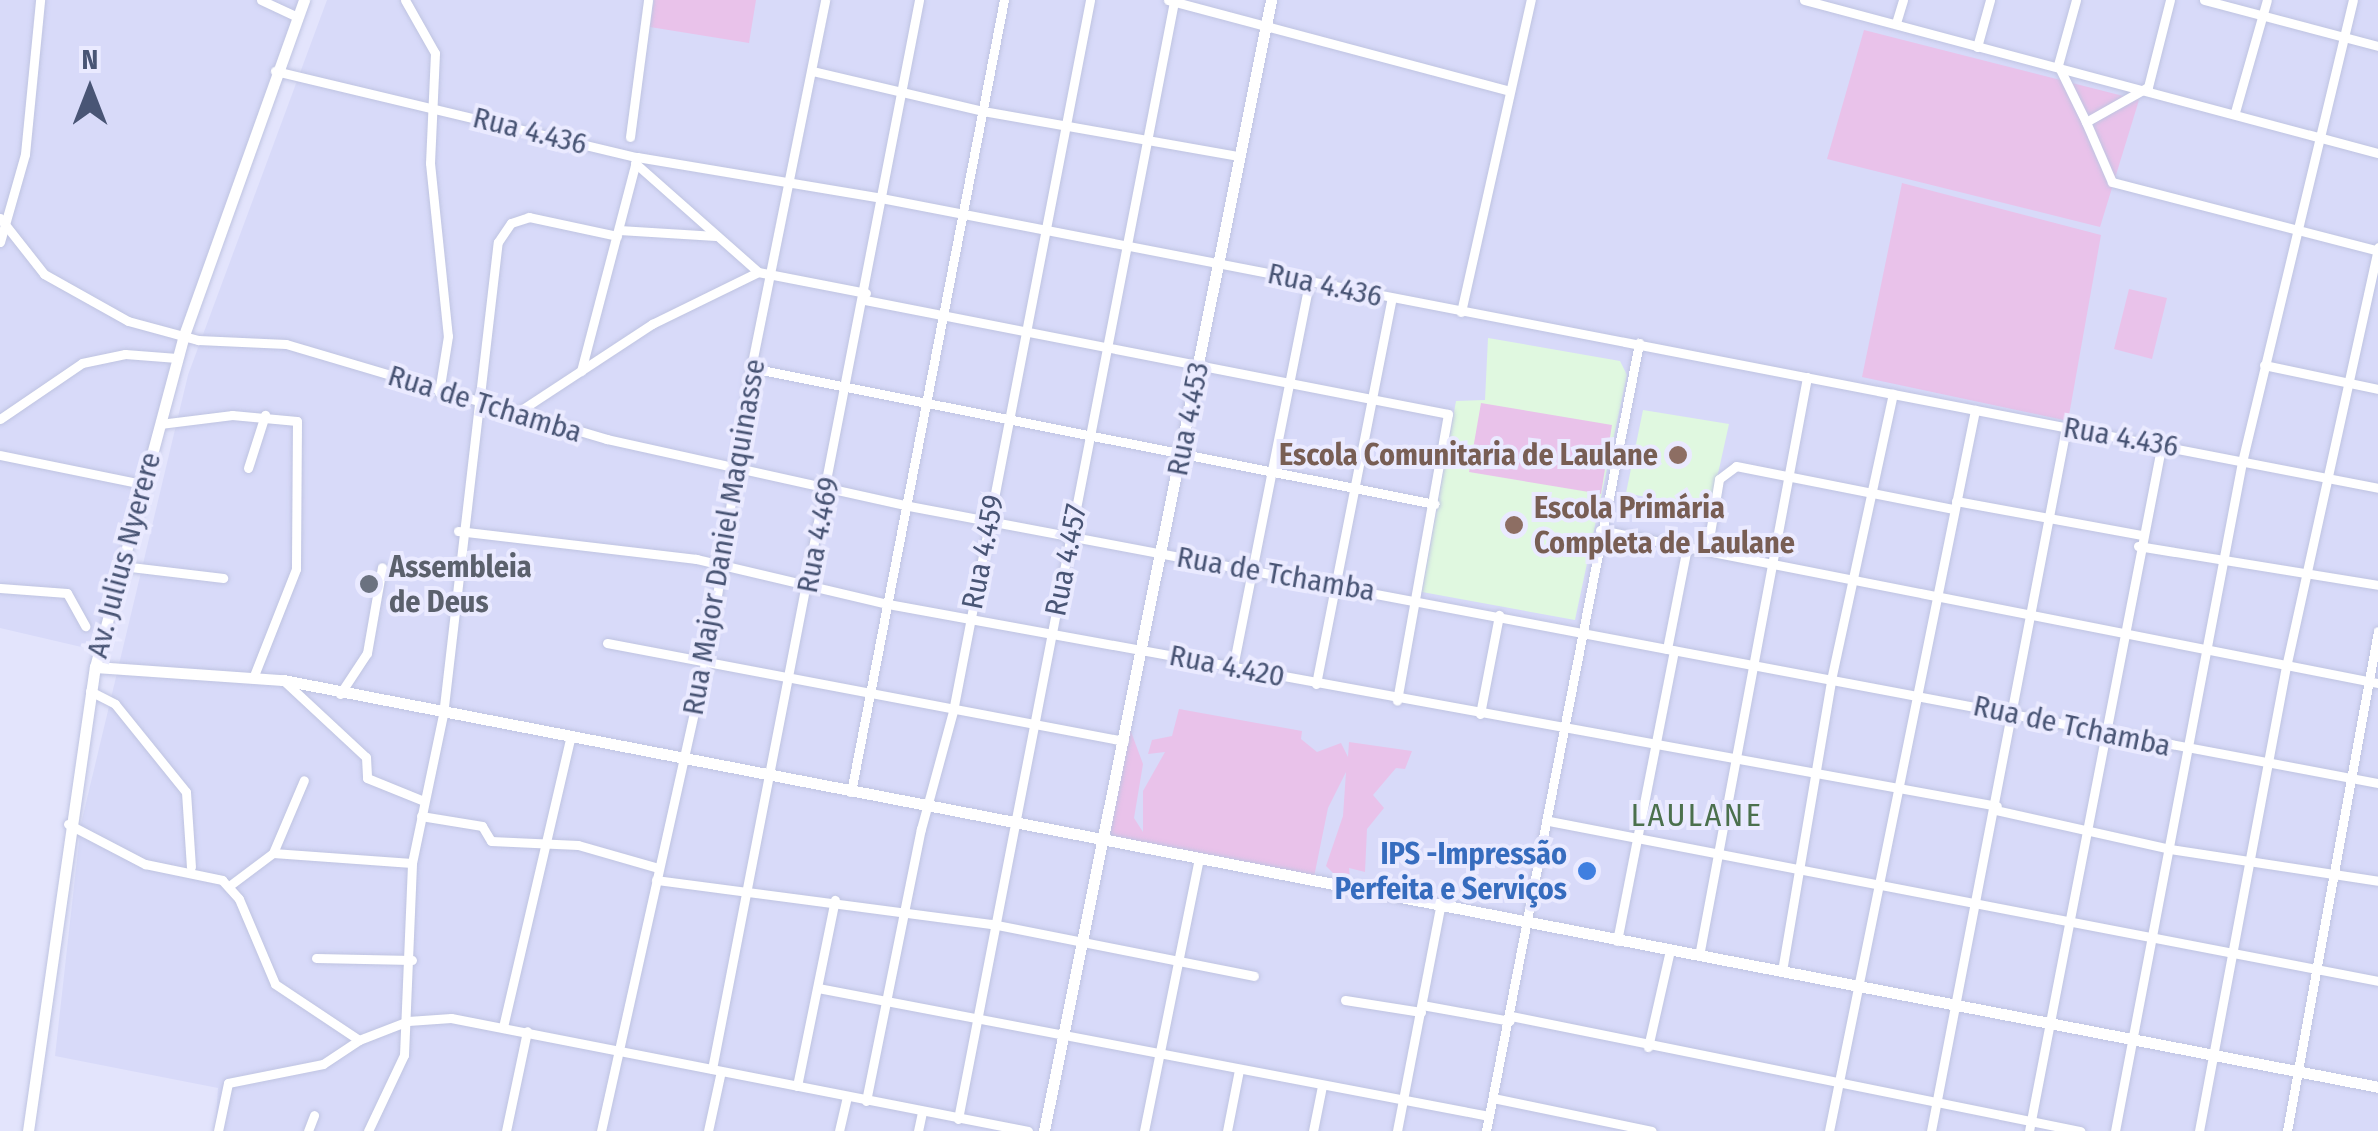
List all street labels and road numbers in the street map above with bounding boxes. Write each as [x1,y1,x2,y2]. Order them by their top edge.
street label: Rua 4.436 [469,99,591,163]
street label: Rua 4.436 [1264,255,1386,315]
street label: Rua Major Daniel Maquinasse [675,356,773,718]
street label: Rua de Tchamba [384,357,586,451]
street label: Rua 4.453 [1159,359,1217,479]
street label: Rua 4.436 [2061,409,2181,465]
street label: Av. Julius Nyerere [79,448,169,662]
street label: Rua 4.469 [789,474,847,596]
street label: Rua 4.459 [954,492,1012,612]
street label: Rua 4.457 [1038,501,1094,619]
street label: Rua de Tchamba [1174,539,1378,609]
street label: Rua 4.420 [1166,637,1288,695]
street label: Rua de Tchamba [1970,688,2174,764]

